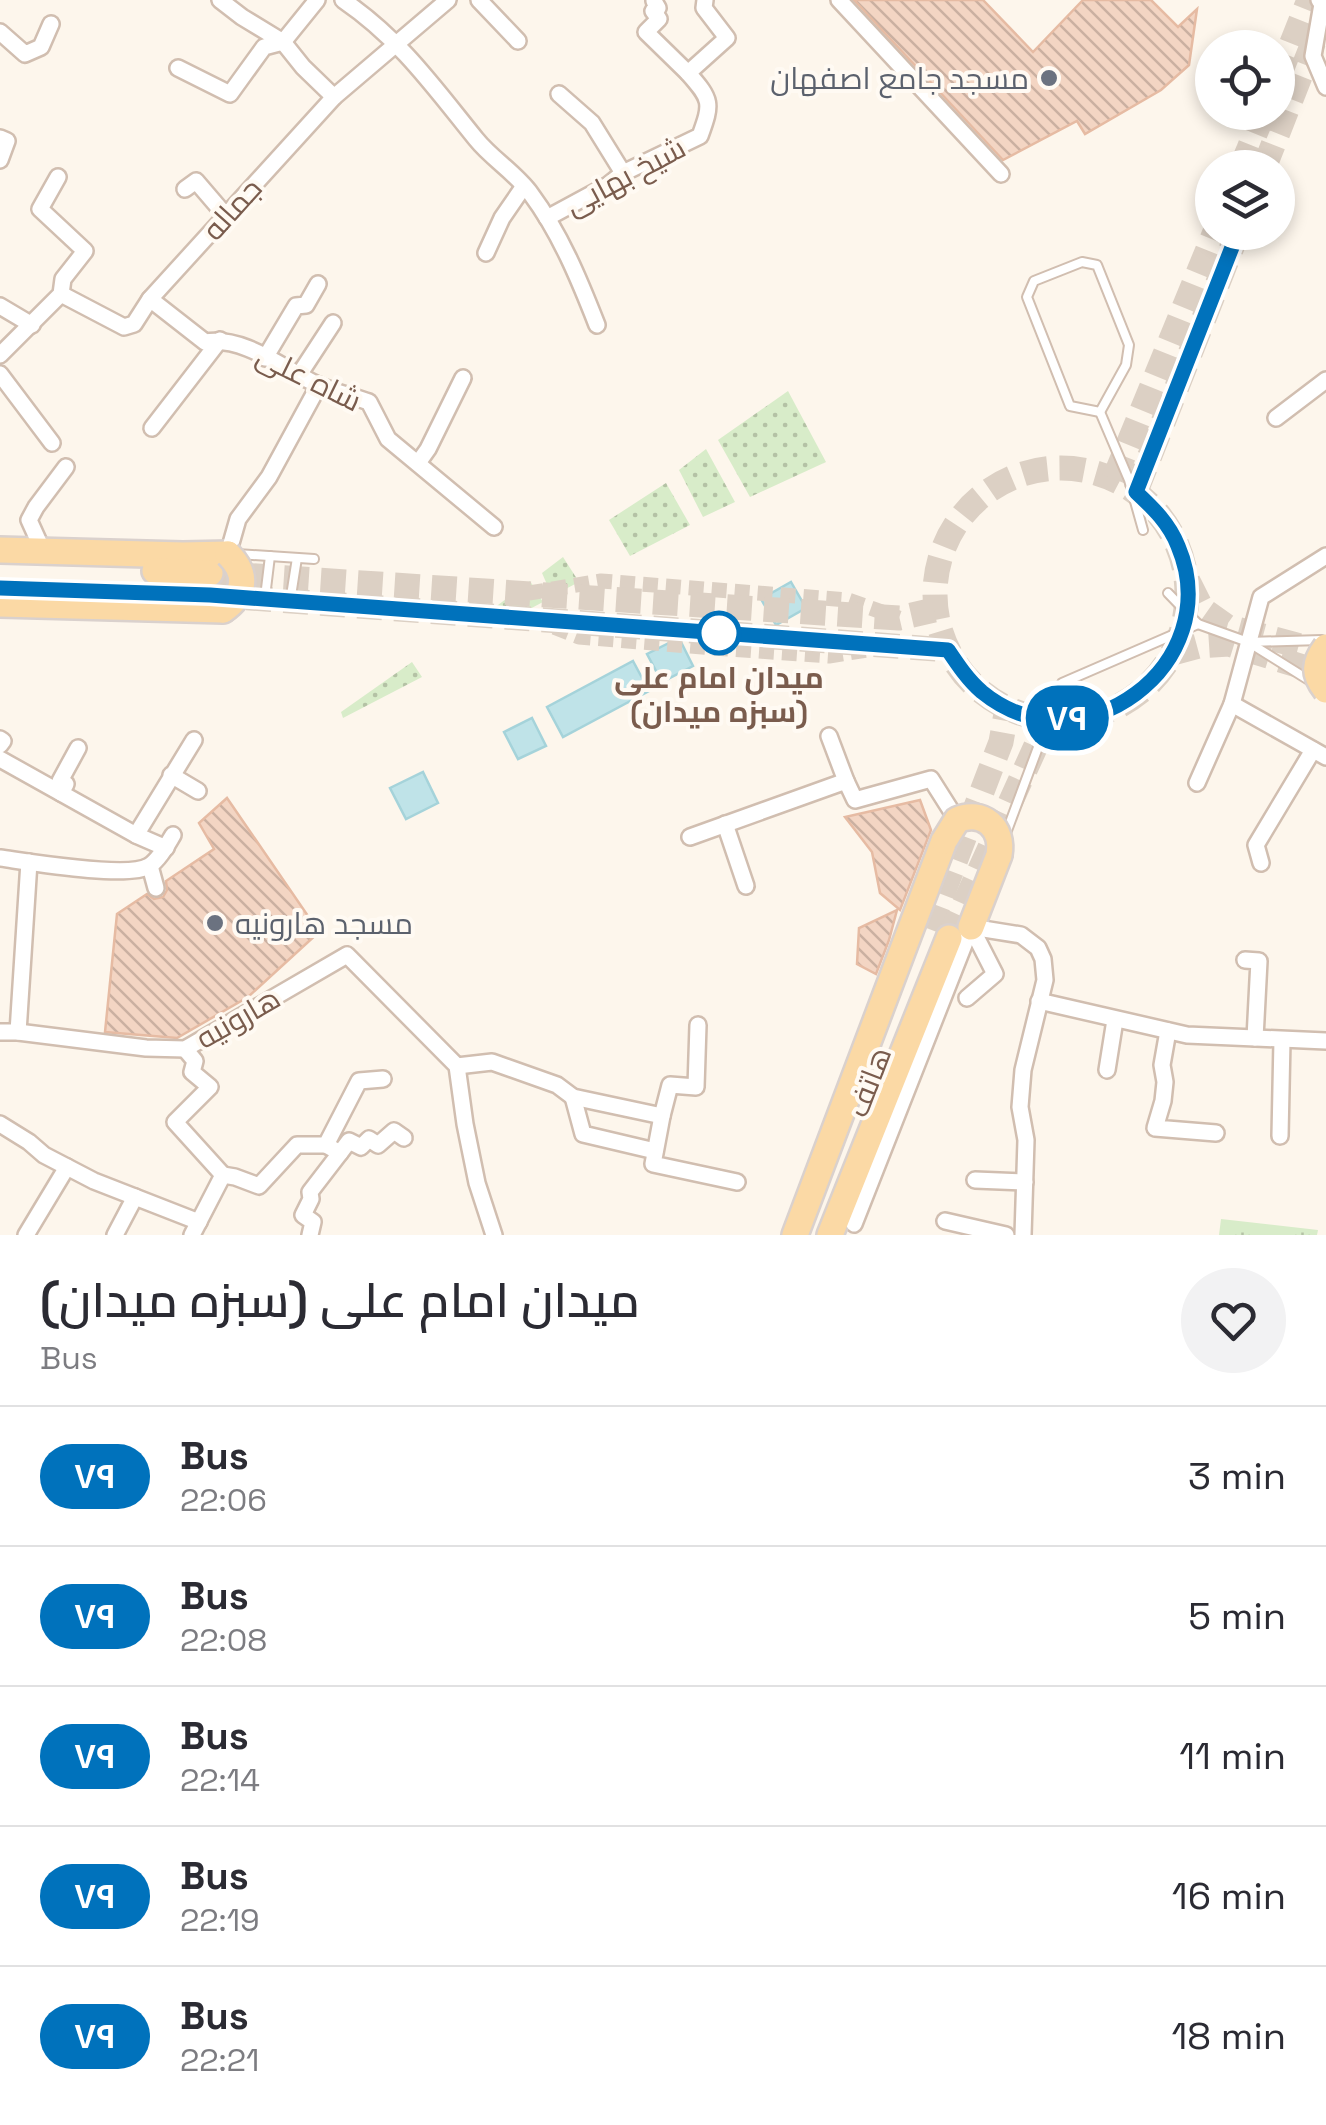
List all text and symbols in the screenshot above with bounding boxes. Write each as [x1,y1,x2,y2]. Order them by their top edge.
map controls [1195,30,1295,250]
button: locate [1195,30,1295,130]
place label: مسجد جامع اصفهان [770,59,1029,99]
marker: مسجد جامع اصفهان [1038,67,1060,89]
street label: شیخ بهایی [558,128,693,225]
button: layers [1195,150,1295,250]
street label: جماله [194,169,270,249]
street label: شاه علی [250,336,368,420]
marker: میدان امام علی (سبزه میدان) [698,612,740,654]
place label: میدان امام علی (سبزه میدان) [614,658,824,731]
line badge: ۷۹ [1022,686,1112,750]
text: ۷۹ [1046,696,1088,740]
place label: مسجد هارونیه [235,904,413,943]
marker: مسجد هارونیه [204,912,226,934]
street label: هارونیه [189,978,287,1058]
street label: هاتف [838,1041,900,1123]
button: heart [1181,1268,1286,1373]
text: میدان امام علی (سبزه میدان) [40,1270,640,1331]
text: Bus [40,1338,98,1378]
text: Bus [180,1432,249,1480]
text: 3 min [1188,1452,1286,1500]
text: ۷۹ [74,1454,116,1498]
text: 22:06 [180,1480,267,1520]
text: Bus [180,1572,249,1620]
text: 5 min [1188,1592,1286,1640]
text: ۷۹ [74,1594,116,1638]
text: 22:08 [180,1620,267,1660]
text: Bus [180,1712,249,1760]
text: 11 min [1179,1732,1286,1780]
text: ۷۹ [74,1734,116,1778]
text: 22:14 [180,1760,260,1800]
text: Bus [180,1852,249,1900]
text: 16 min [1172,1872,1286,1920]
text: ۷۹ [74,1874,116,1918]
text: 22:19 [180,1900,260,1940]
text: Bus [180,1992,249,2040]
text: 18 min [1171,2012,1286,2060]
text: ۷۹ [74,2014,116,2058]
text: 22:21 [180,2040,259,2080]

